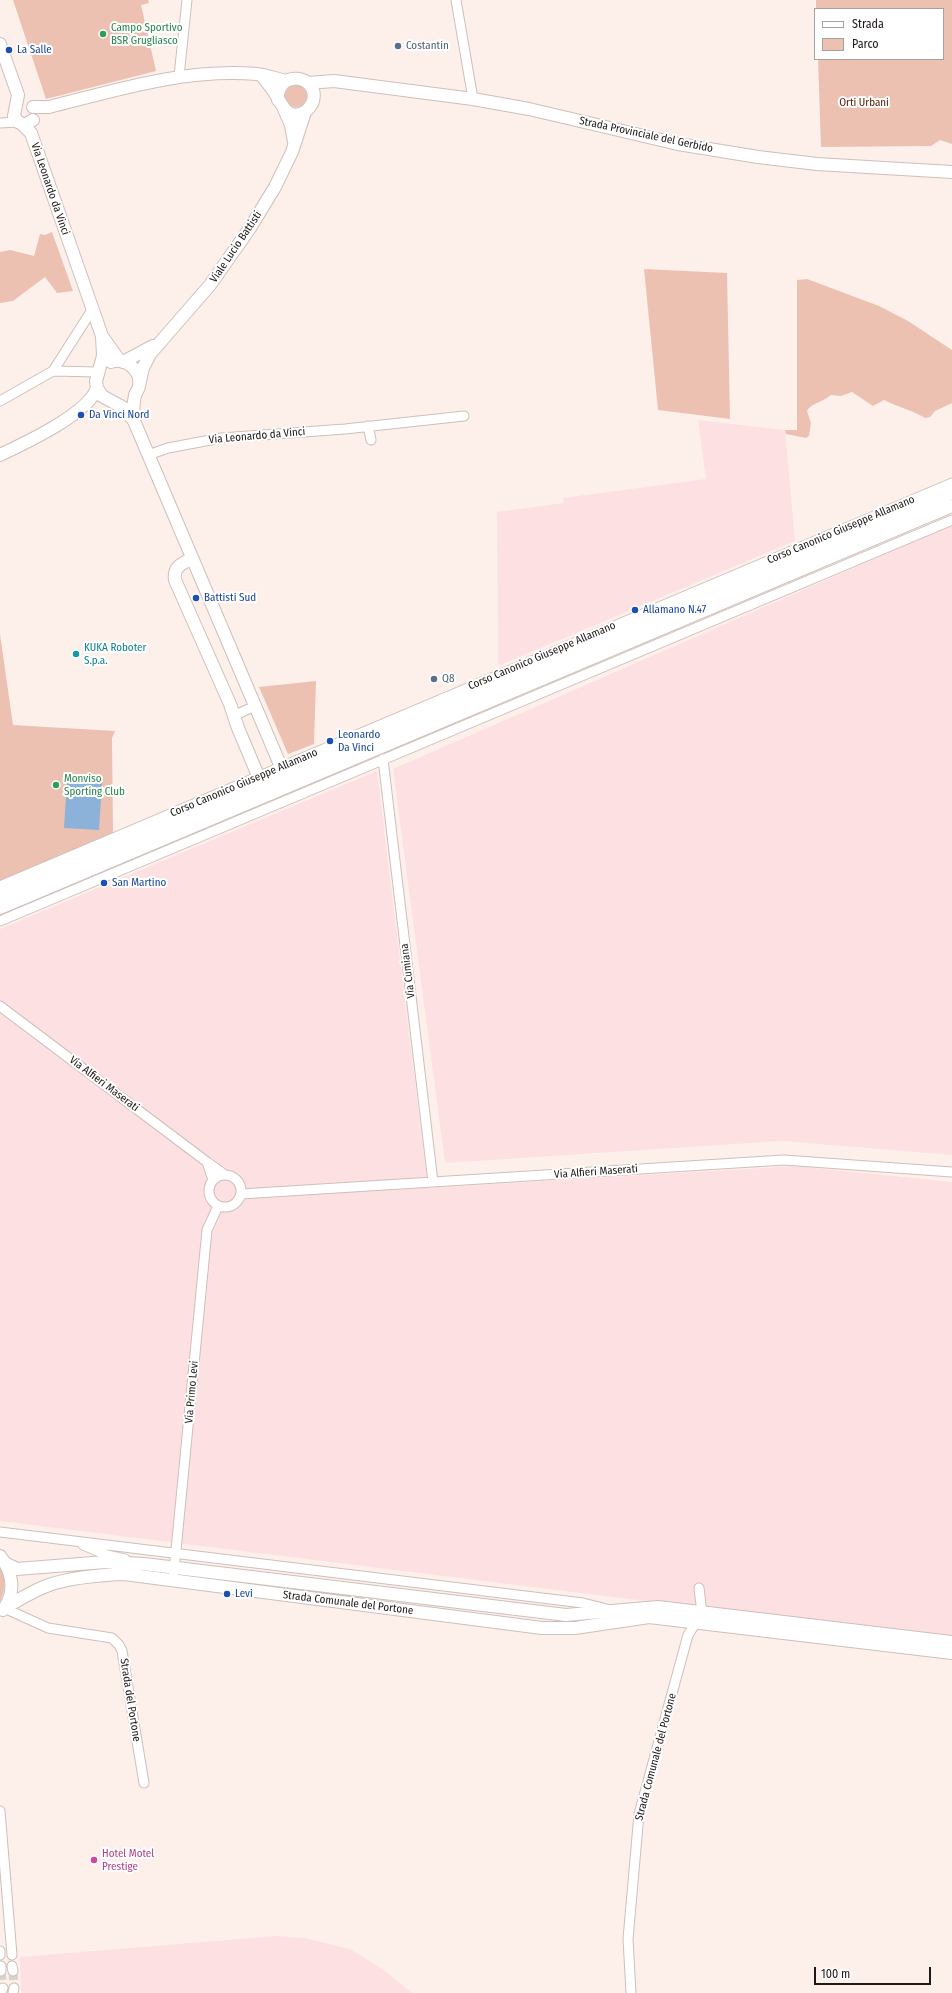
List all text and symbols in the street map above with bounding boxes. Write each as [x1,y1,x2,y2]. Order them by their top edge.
legend [814,8,944,60]
text: Strada [852,17,884,31]
place label: Campo Sportivo BSR Grugliasco [111,21,182,47]
marker: Campo Sportivo BSR Grugliasco [98,29,108,39]
text: Parco [852,37,879,51]
place label: Costantin [406,39,449,53]
marker: Costantin [393,41,403,51]
place label: La Salle [17,43,52,57]
marker: La Salle [4,45,14,55]
park label: Orti Urbani [839,96,889,110]
street label: Strada Provinciale del Gerbido [578,114,714,156]
street label: Via Leonardo da Vinci [28,141,72,237]
street label: Viale Lucio Battisti [207,209,265,285]
place label: Da Vinci Nord [89,408,149,422]
marker: Da Vinci Nord [76,410,86,420]
street label: Via Leonardo da Vinci [208,425,306,447]
street label: Corso Canonico Giuseppe Allamano [765,493,917,567]
place label: Battisti Sud [204,591,256,605]
marker: Battisti Sud [191,593,201,603]
place label: Allamano N.47 [643,603,706,617]
marker: Allamano N.47 [630,605,640,615]
street label: Corso Canonico Giuseppe Allamano [466,619,618,693]
place label: KUKA Roboter S.p.a. [84,641,146,667]
marker: KUKA Roboter S.p.a. [71,649,81,659]
place label: Q8 [442,672,454,686]
marker: Q8 [429,674,439,684]
place label: Leonardo Da Vinci [338,728,380,754]
marker: Leonardo Da Vinci [325,736,335,746]
street label: Corso Canonico Giuseppe Allamano [168,746,320,820]
place label: Monviso Sporting Club [64,772,125,798]
marker: Monviso Sporting Club [51,780,61,790]
place label: San Martino [112,876,166,890]
marker: San Martino [99,878,109,888]
street label: Via Cumiana [398,943,418,999]
street label: Via Alfieri Maserati [67,1053,141,1115]
street label: Via Alfieri Maserati [554,1162,638,1182]
street label: Via Primo Levi [183,1360,201,1424]
place label: Levi [235,1587,253,1601]
street label: Strada Comunale del Portone [282,1588,414,1618]
marker: Levi [222,1589,232,1599]
street label: Strada del Portone [117,1657,143,1743]
street label: Strada Comunale del Portone [633,1692,679,1822]
place label: Hotel Motel Prestige [102,1847,154,1873]
marker: Hotel Motel Prestige [89,1855,99,1865]
scale bar [816,1959,933,1985]
text: 100 m [821,1967,850,1981]

